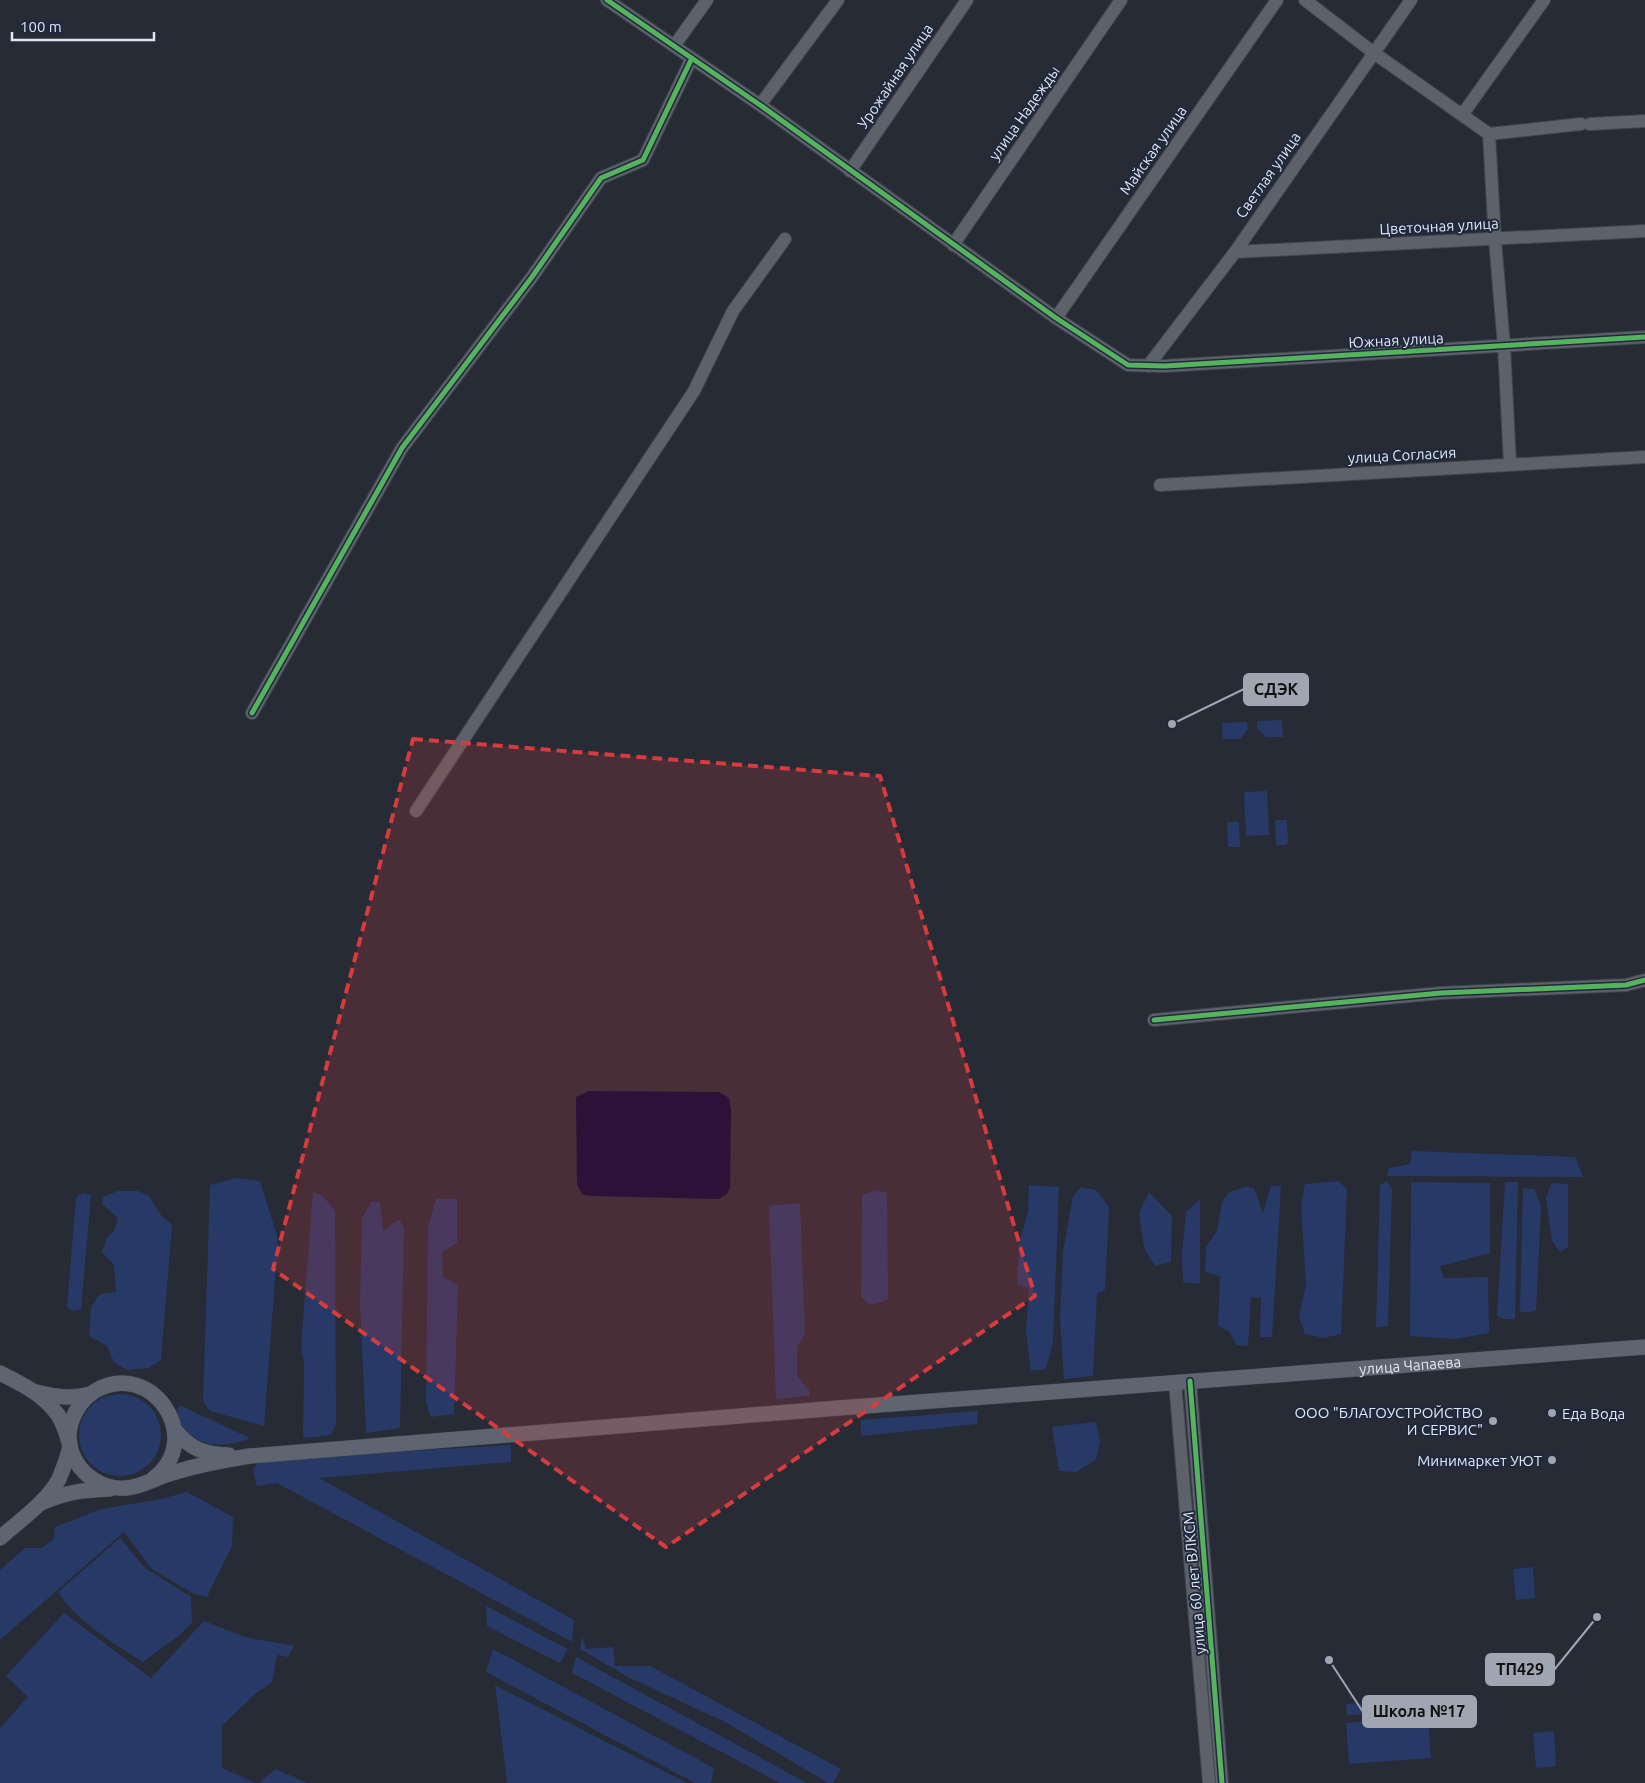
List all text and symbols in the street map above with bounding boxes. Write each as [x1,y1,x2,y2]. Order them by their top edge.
scale bar [12,10,155,42]
text: 100 m [20,18,62,35]
street label: Урожайная улица [854,21,936,131]
street label: улица Надежды [985,63,1063,163]
street label: Майская улица [1116,102,1190,198]
street label: Светлая улица [1232,129,1304,221]
street label: Цветочная улица [1379,214,1499,238]
street label: Южная улица [1348,329,1444,351]
street label: улица Согласия [1347,444,1457,466]
callout: СДЭК [1244,674,1308,705]
text: СДЭК [1254,680,1299,698]
street label: улица Чапаева [1358,1352,1462,1377]
place label: ООО "БЛАГОУСТРОЙСТВО И СЕРВИС" [1294,1404,1483,1438]
place label: Еда Вода [1562,1405,1625,1422]
marker: Еда Вода [1546,1407,1558,1419]
marker: ООО "БЛАГОУСТРОЙСТВО И СЕРВИС" [1487,1415,1499,1427]
place label: Минимаркет УЮТ [1417,1452,1543,1469]
marker: Минимаркет УЮТ [1546,1454,1558,1466]
street label: улица 60 лет ВЛКСМ [1179,1511,1209,1655]
callout: ТП429 [1486,1654,1554,1685]
text: ТП429 [1496,1660,1544,1678]
callout: Школа №17 [1363,1696,1476,1727]
text: Школа №17 [1373,1702,1465,1720]

